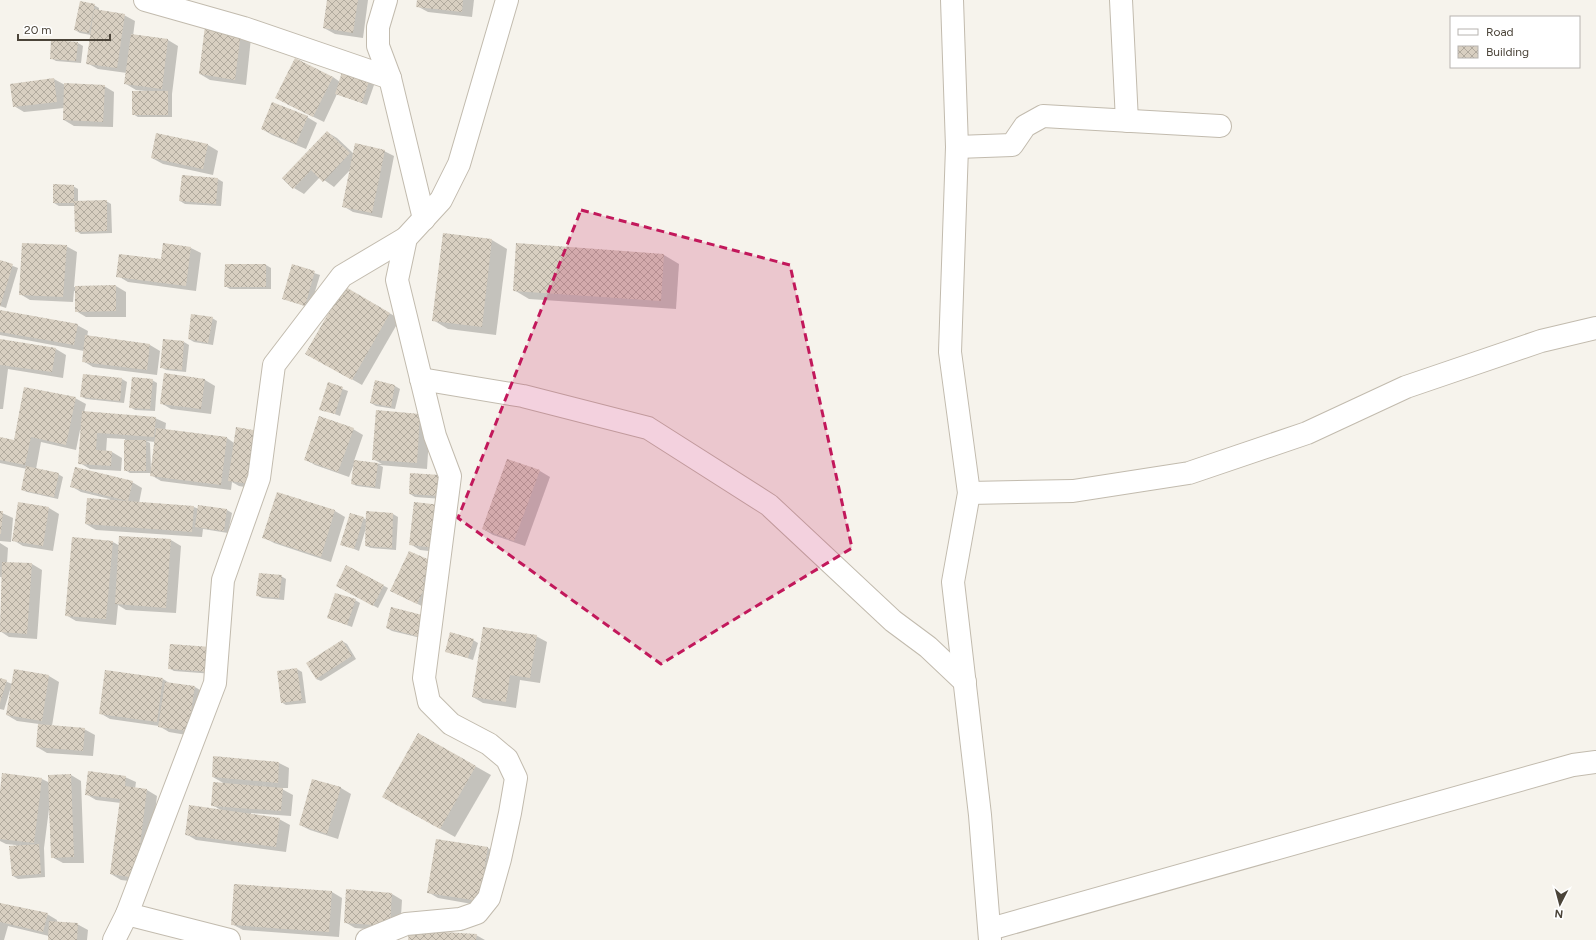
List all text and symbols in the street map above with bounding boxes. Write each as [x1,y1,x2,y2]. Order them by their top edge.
scale bar [18,16,110,42]
legend [1450,16,1580,68]
text: 20 m [24,23,52,37]
text: Road [1486,25,1514,39]
text: Building [1486,45,1529,59]
north arrow [1540,884,1580,924]
text: N [1554,907,1564,920]

